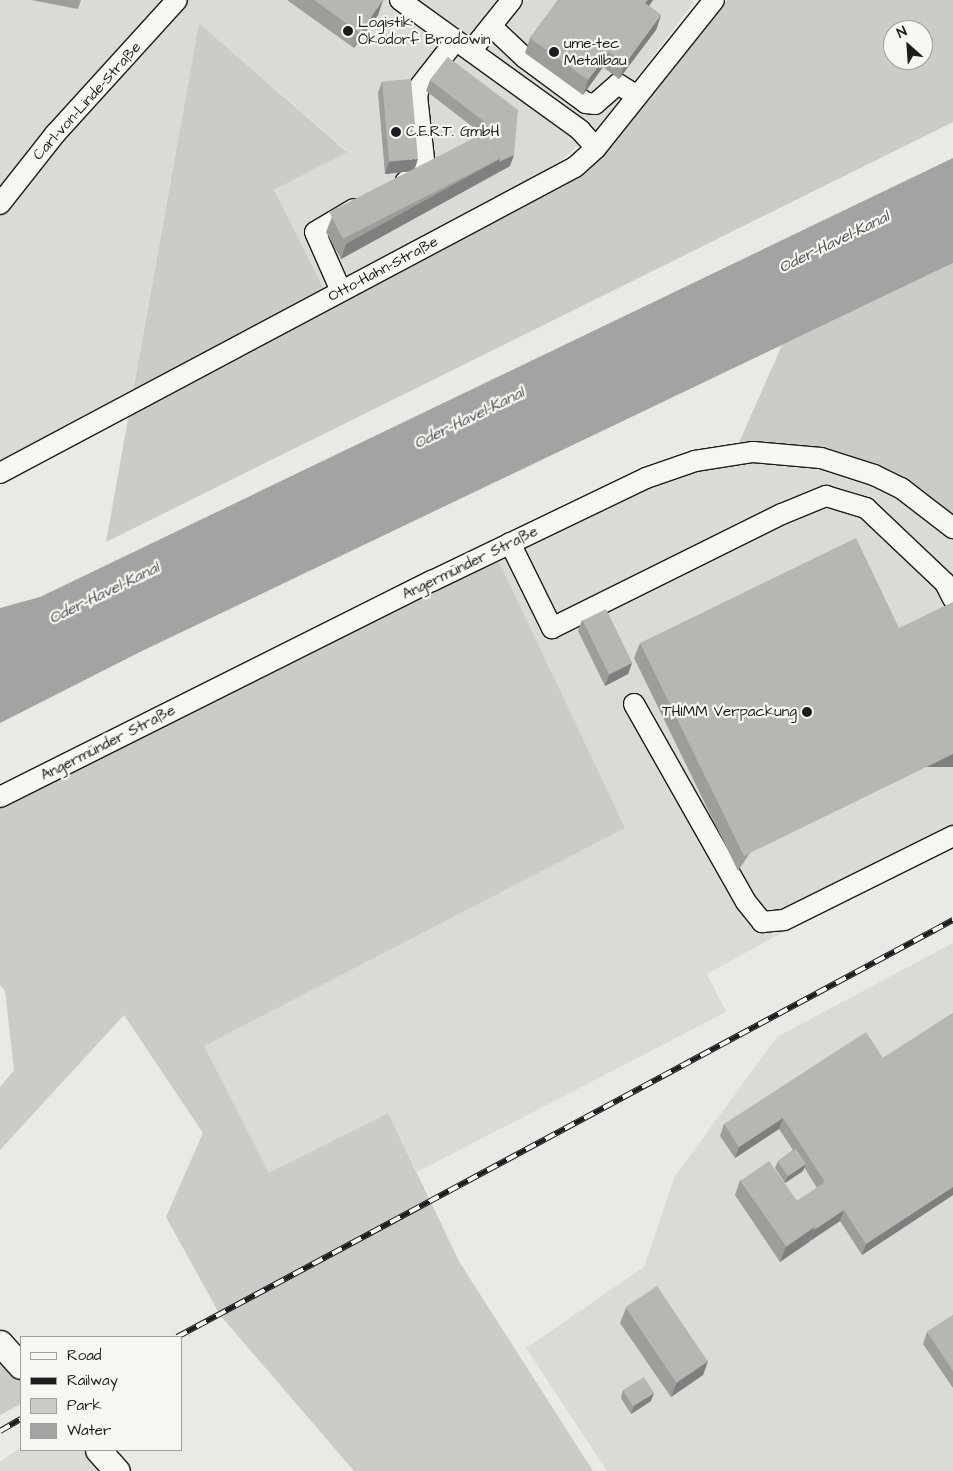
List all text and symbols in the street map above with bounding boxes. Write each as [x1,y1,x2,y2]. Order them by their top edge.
place label: Logistik Ökodorf Brodowin [358,13,490,48]
north arrow [883,20,933,70]
text: N [894,22,910,43]
marker: Logistik Ökodorf Brodowin [342,25,354,37]
place label: ume-tec Metallbau [564,34,627,69]
street label: Carl-von-Linde-Straße [29,38,145,164]
marker: ume-tec Metallbau [548,46,560,58]
place label: C.E.R.T. GmbH [406,123,500,141]
marker: C.E.R.T. GmbH [390,126,402,138]
water label: Oder-Havel-Kanal [776,207,892,277]
street label: Otto-Hahn-Straße [325,232,441,306]
water label: Oder-Havel-Kanal [411,383,527,453]
street label: Angermünder Straße [399,522,541,604]
water label: Oder-Havel-Kanal [46,558,162,628]
street label: Angermünder Straße [38,701,178,785]
place label: THIMM Verpackung [662,703,797,721]
marker: THIMM Verpackung [801,706,813,718]
legend [20,1336,182,1451]
text: Road [67,1345,101,1366]
text: Railway [67,1370,118,1391]
text: Park [67,1395,102,1416]
text: Water [67,1420,111,1441]

